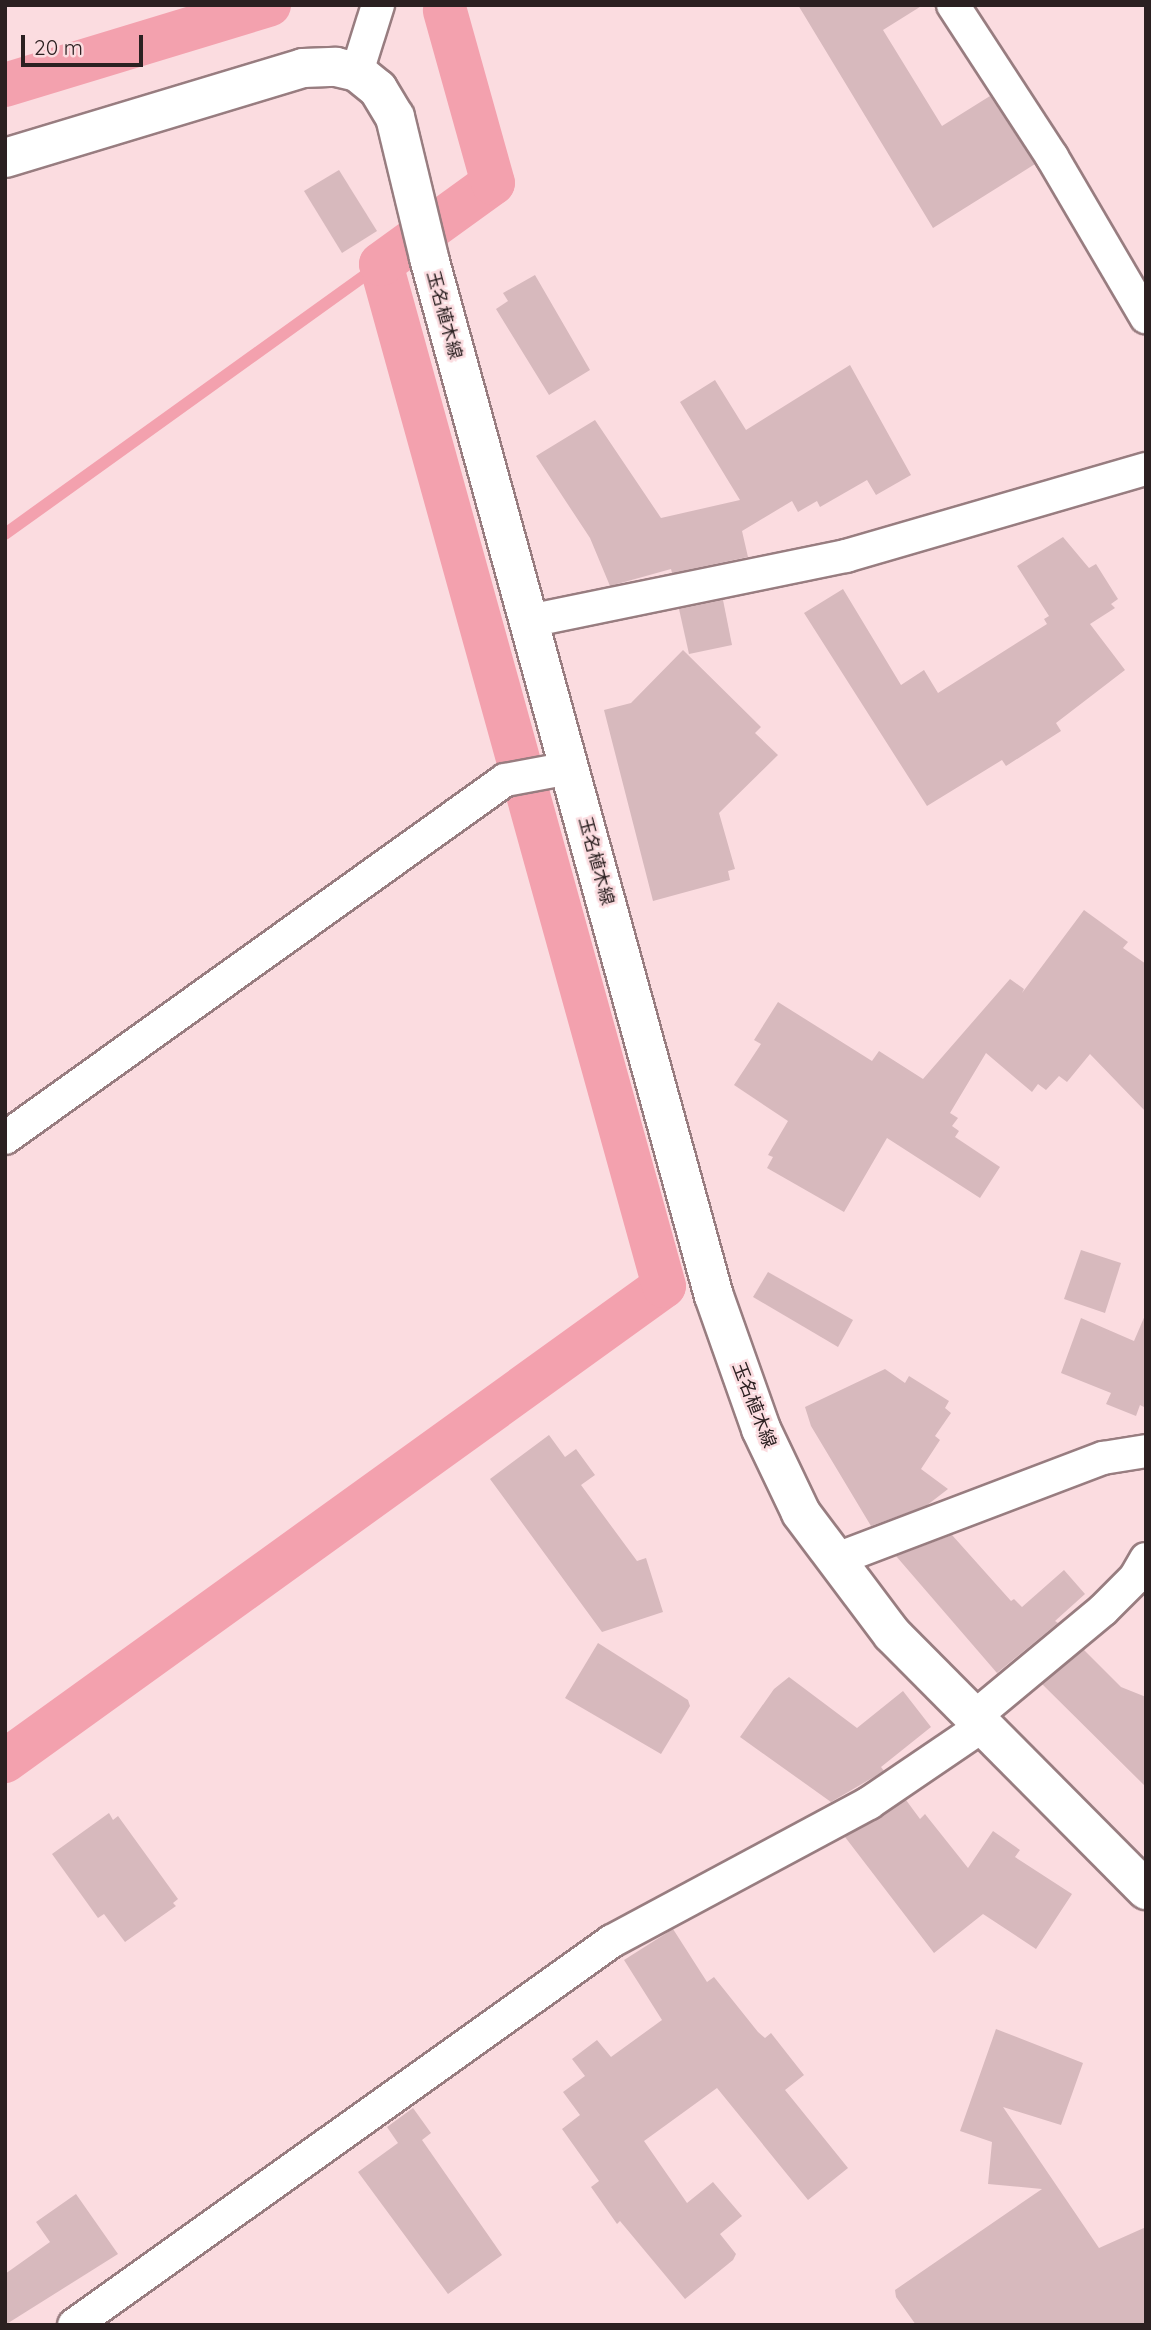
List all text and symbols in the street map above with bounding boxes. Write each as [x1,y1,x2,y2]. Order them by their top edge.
scale bar [24,21,147,65]
text: 20 m [34,34,83,60]
street label: 玉名植木線 [422,269,466,361]
street label: 玉名植木線 [574,815,618,907]
street label: 玉名植木線 [728,1359,780,1451]

